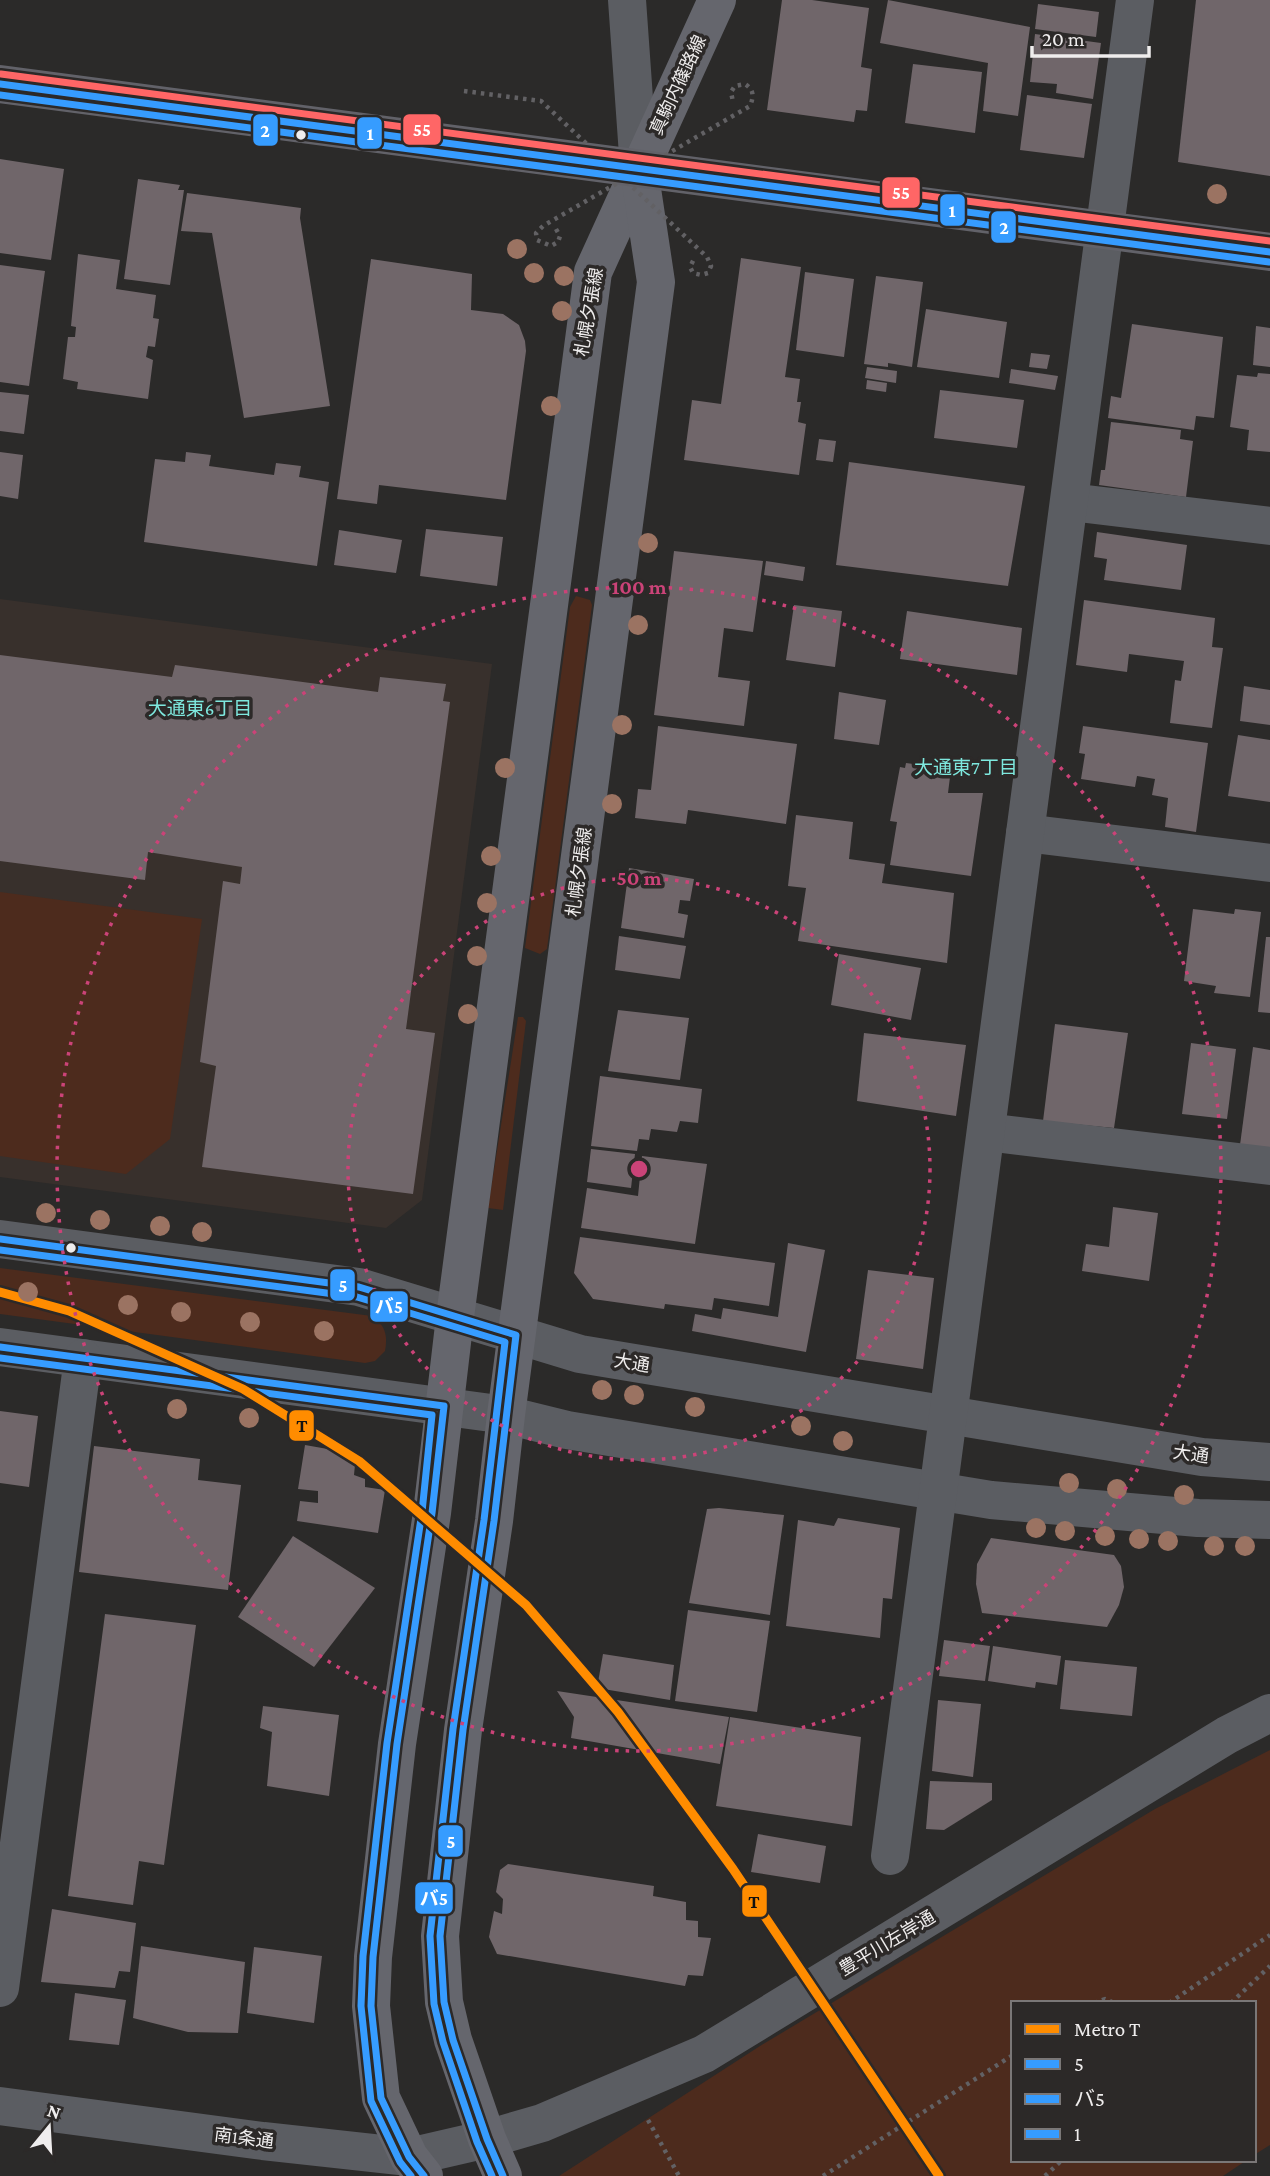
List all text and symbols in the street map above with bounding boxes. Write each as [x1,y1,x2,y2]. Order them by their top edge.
scale bar [1032,14,1149,58]
text: 20 m [1042,27,1085,51]
street label: 真駒内篠路線 [646,32,710,138]
line badge: 2 [252,113,279,147]
line badge: 55 [402,113,442,146]
line badge: 1 [356,116,383,150]
text: 55 [413,119,431,140]
text: 2 [260,120,270,141]
text: 1 [366,123,374,144]
unlabelled marker [294,128,308,142]
line badge: 55 [881,176,921,209]
text: 55 [892,182,910,203]
line badge: 1 [939,193,966,227]
text: 1 [948,200,956,221]
line badge: 2 [990,210,1017,244]
text: 2 [999,217,1009,238]
street label: 札幌夕張線 [571,266,607,358]
text: 100 m [611,575,667,599]
district label: 大通東6丁目 [148,698,252,719]
district label: 大通東7丁目 [914,757,1018,778]
street label: 札幌夕張線 [563,826,595,918]
text: 50 m [617,866,662,890]
centre of rings [627,1157,651,1181]
unlabelled marker [64,1241,78,1255]
line badge: 5 [329,1268,356,1302]
text: 5 [338,1275,348,1296]
line badge: バ5 [369,1290,409,1323]
text: バ5 [375,1296,403,1317]
street label: 大通 [613,1350,651,1376]
line badge: T [288,1409,315,1442]
text: T [296,1415,308,1436]
street label: 大通 [1172,1442,1210,1466]
line badge: 5 [437,1824,464,1858]
text: 5 [446,1831,456,1852]
line badge: バ5 [414,1881,454,1915]
line badge: T [741,1884,768,1918]
text: バ5 [420,1888,448,1909]
text: T [748,1891,760,1912]
street label: 豊平川左岸通 [836,1907,938,1979]
legend [1011,2001,1256,2162]
text: Metro T [1074,2017,1141,2041]
text: 5 [1074,2052,1084,2076]
text: バ5 [1074,2087,1105,2111]
north arrow [14,2092,84,2162]
text: N [45,2099,64,2123]
text: 1 [1074,2122,1081,2146]
street label: 南1条通 [213,2124,275,2152]

